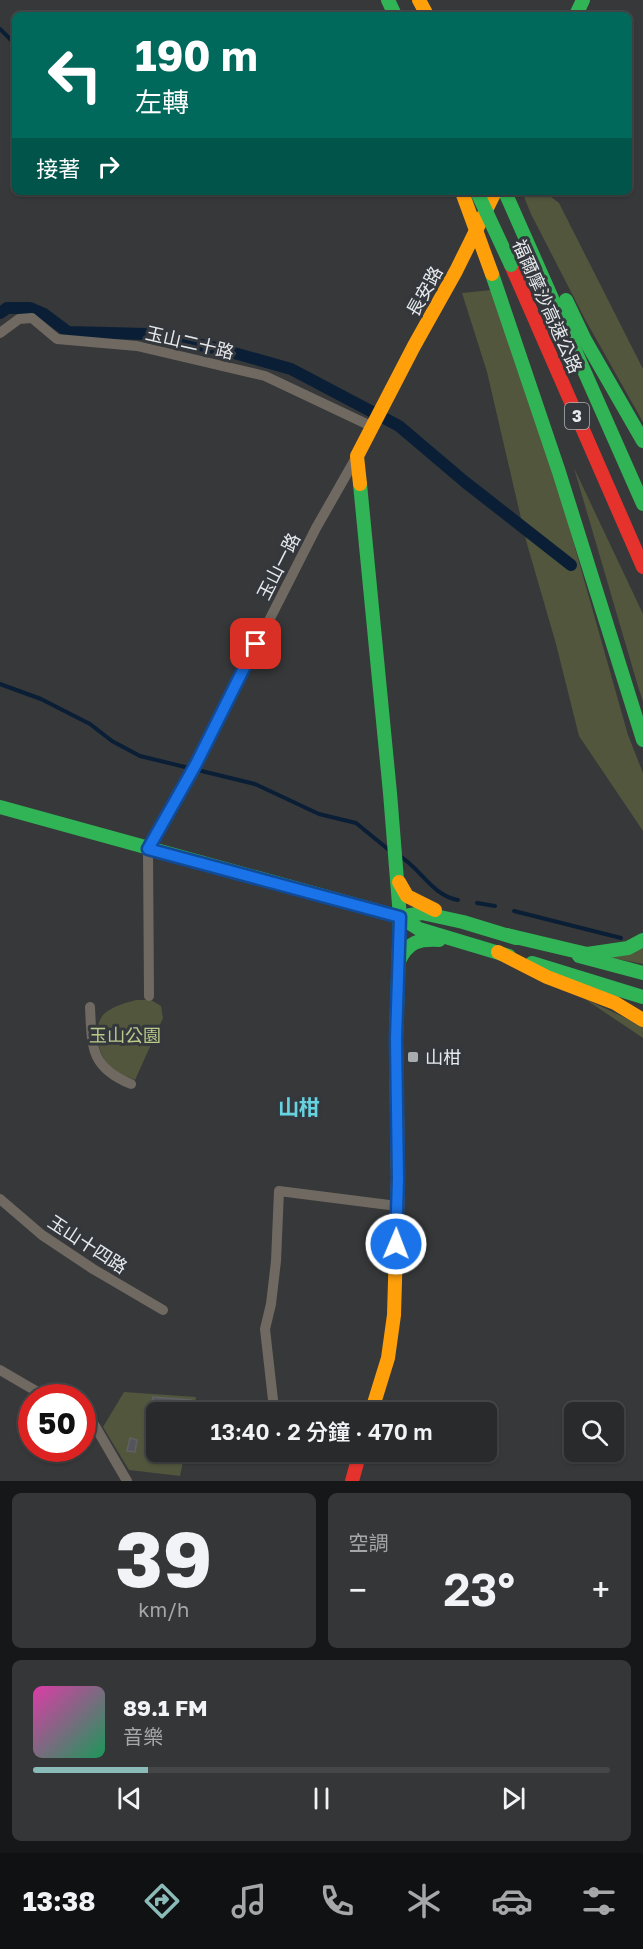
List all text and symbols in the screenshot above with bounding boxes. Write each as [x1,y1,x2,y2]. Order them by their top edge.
text: 190 m [135,30,258,80]
icon: left [36,36,114,114]
text: 左轉 [135,86,189,118]
icon: right [92,150,125,183]
text: 接著 [36,155,80,182]
street label: 福爾摩沙高速公路 [509,236,587,376]
street label: 長安路 [401,262,447,320]
street label: 玉山二十路 [144,321,236,363]
road number: 3 [565,403,589,429]
street label: 玉山一路 [252,529,304,603]
pin [230,618,281,669]
icon: arrive [239,627,272,660]
park label: 玉山公園 [89,1024,161,1046]
place label: 山柑 [425,1046,461,1068]
marker: 山柑 [406,1050,420,1064]
district label: 山柑 [278,1094,320,1120]
street label: 玉山十四路 [44,1210,132,1278]
position arrow [364,1212,428,1276]
speed limit sign: 50 [18,1384,96,1462]
map controls [564,1402,624,1462]
button: search [564,1402,624,1462]
text: 13:40 · 2 分鐘 · 470 m [211,1418,432,1445]
text: 39 [115,1511,212,1604]
text: 空調 [349,1530,389,1554]
text: 23° [443,1562,515,1616]
text: − [349,1570,367,1609]
text: + [592,1570,610,1609]
text: km/h [138,1597,189,1621]
text: 89.1 FM [123,1694,208,1721]
text: 音樂 [123,1724,163,1748]
icon: previous [113,1782,146,1815]
icon: pause [305,1782,338,1815]
icon: next [497,1782,530,1815]
icon: directions [141,1880,183,1922]
icon: music [228,1880,270,1922]
icon: phone [316,1880,358,1922]
icon: climate [403,1880,445,1922]
icon: car [491,1880,533,1922]
icon: filters [578,1880,620,1922]
text: 13:38 [23,1885,95,1917]

